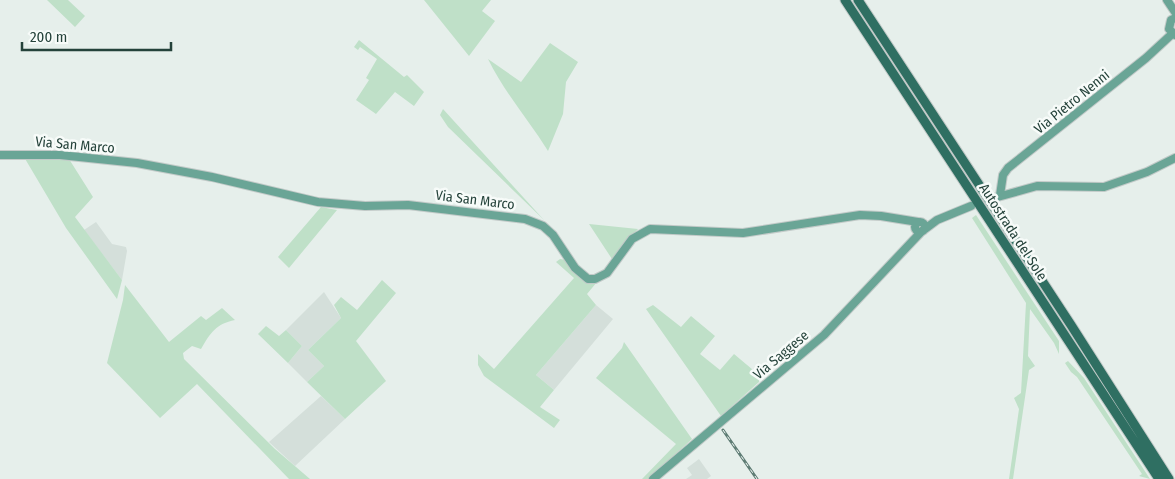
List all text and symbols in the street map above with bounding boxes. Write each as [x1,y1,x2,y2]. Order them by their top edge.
scale bar [22,20,171,52]
text: 200 m [30,28,67,46]
street label: Via Pietro Nenni [1031,66,1113,138]
street label: Via San Marco [35,133,115,157]
street label: Autostrada del Sole [975,180,1051,284]
street label: Via San Marco [434,187,516,213]
street label: Via Saggese [750,327,812,383]

